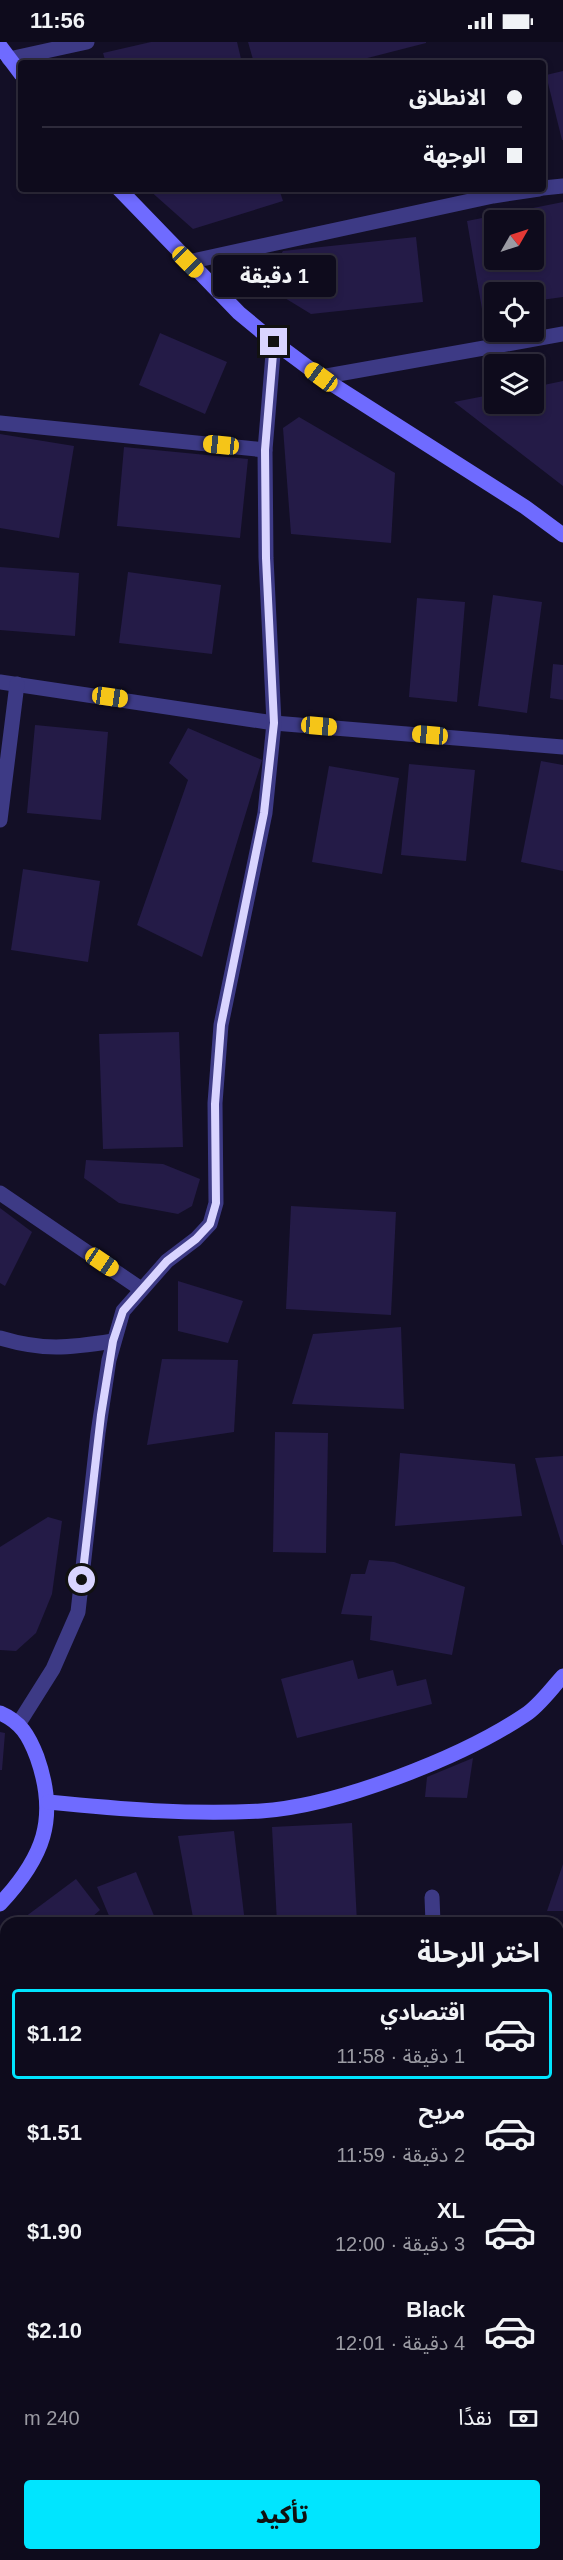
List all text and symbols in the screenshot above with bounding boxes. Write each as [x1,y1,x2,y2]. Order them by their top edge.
text: 11:56 [30,8,85,33]
text: الانطلاق [409,85,486,110]
text: الوجهة [423,143,486,168]
north arrow [484,210,544,270]
map controls [484,210,544,414]
car [169,243,207,281]
callout: 1 دقيقة [212,255,336,297]
text: 1 دقيقة [240,265,309,287]
button: locate [484,282,544,342]
route end [260,328,287,355]
button: layers [484,354,544,414]
car [301,359,341,395]
car [202,434,240,456]
car [91,686,129,708]
car [300,715,338,737]
car [411,724,449,746]
car [82,1244,122,1280]
route start [68,1566,95,1593]
text: اختر الرحلة [417,1938,540,1968]
text: اقتصادي [380,2000,465,2025]
icon: car [483,2007,537,2061]
text: $1.12 [27,2021,82,2046]
text: 1 دقيقة · 11:58 [336,2045,465,2067]
text: مريح [419,2099,465,2124]
icon: car [483,2106,537,2160]
text: $1.51 [27,2120,82,2145]
text: 2 دقيقة · 11:59 [336,2144,465,2166]
text: XL [437,2198,465,2223]
icon: car [483,2205,537,2259]
text: $1.90 [27,2219,82,2244]
text: 3 دقيقة · 12:00 [335,2233,465,2255]
text: Black [406,2297,465,2322]
icon: car [483,2304,537,2358]
text: $2.10 [27,2318,82,2343]
text: 4 دقيقة · 12:01 [335,2332,465,2354]
icon: cash [507,2402,540,2435]
text: نقدًا [458,2405,492,2430]
text: 240 m [24,2407,80,2429]
button: تأكيد [24,2480,540,2549]

